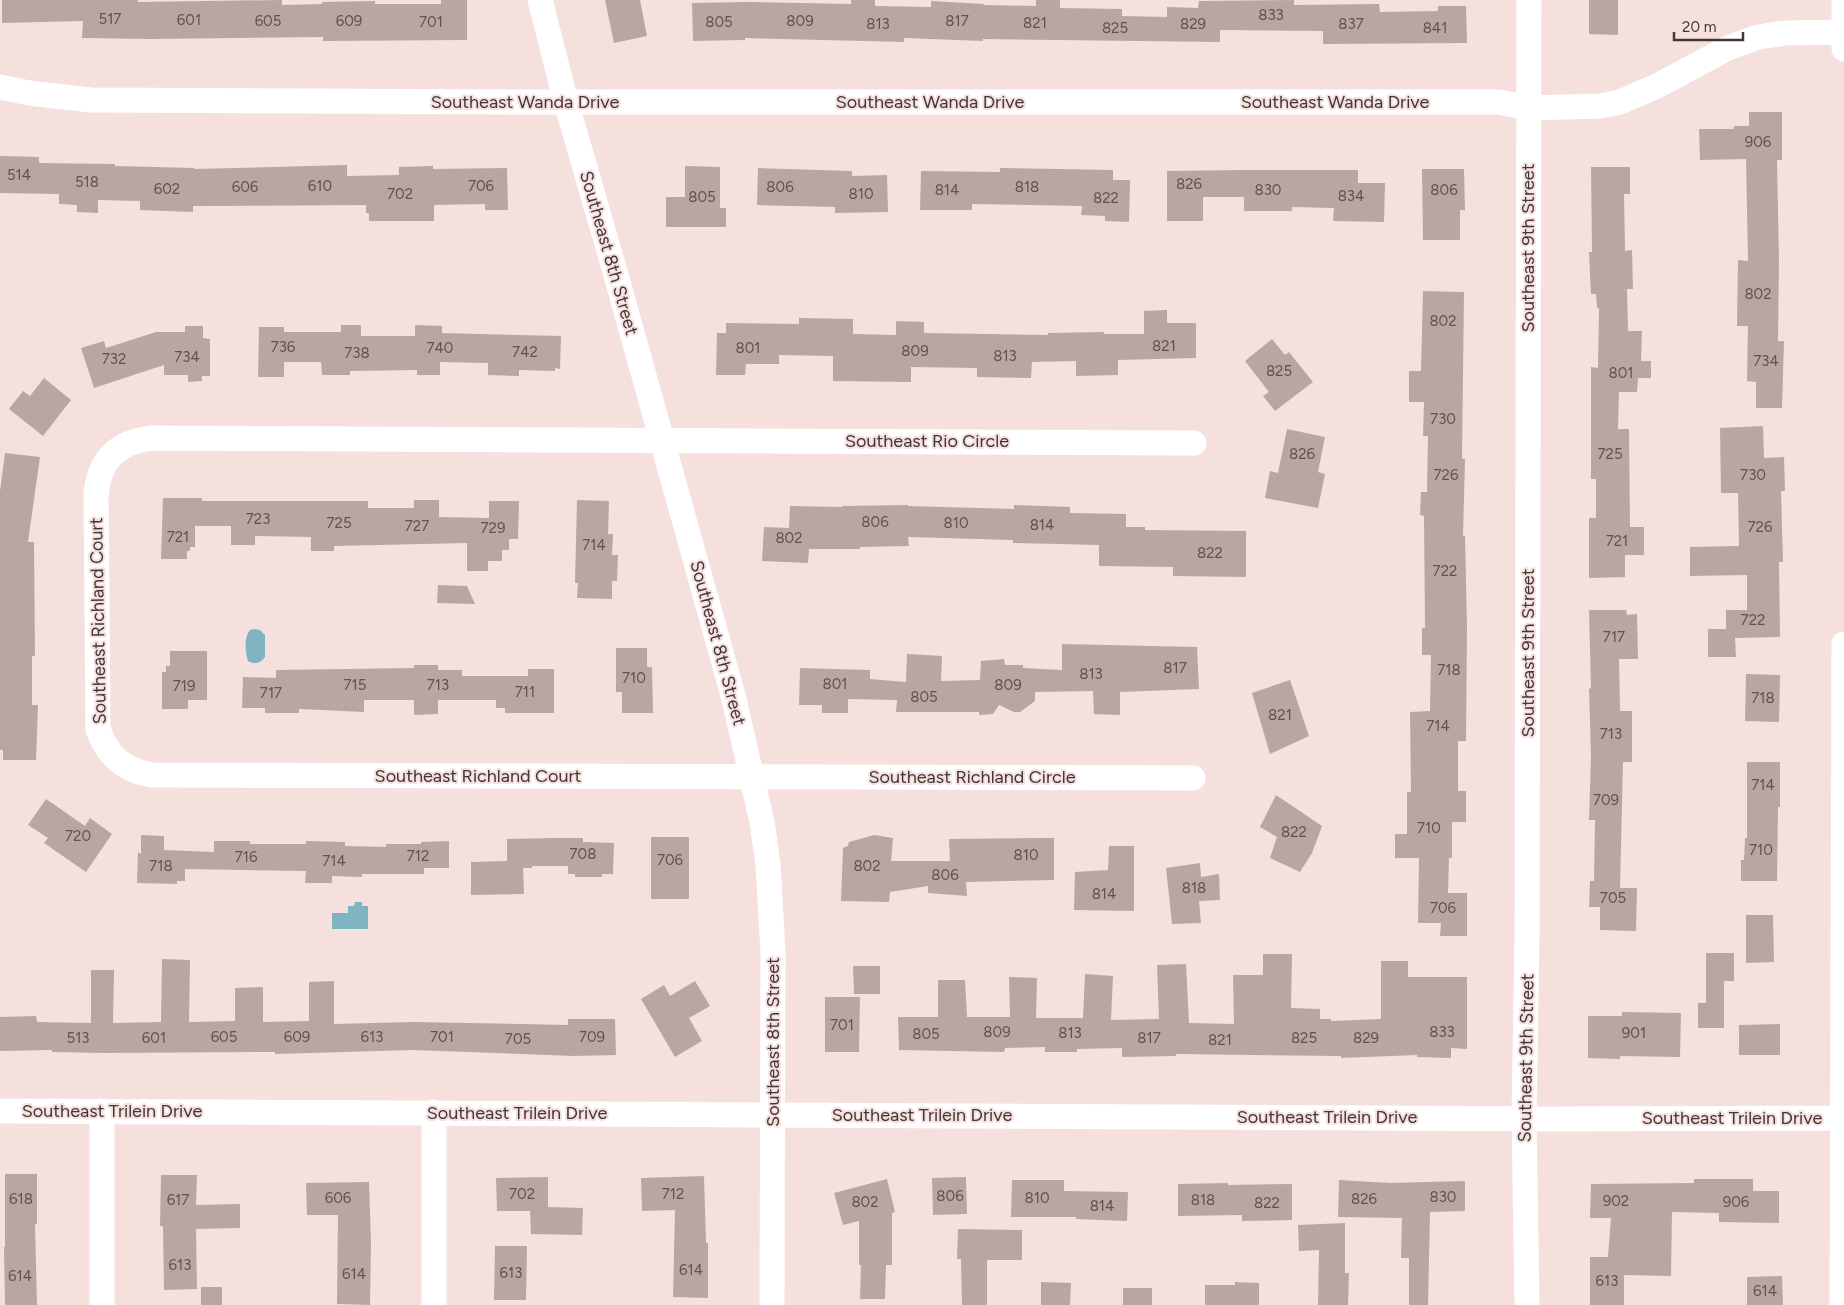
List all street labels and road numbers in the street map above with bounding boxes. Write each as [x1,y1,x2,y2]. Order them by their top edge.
street label: Southeast Wanda Drive [431,91,619,113]
street label: Southeast Wanda Drive [836,91,1024,113]
street label: Southeast Wanda Drive [1241,91,1429,113]
street label: Southeast 9th Street [1517,163,1539,332]
street label: Southeast 8th Street [575,168,643,338]
street label: Southeast Rio Circle [845,430,1009,452]
street label: Southeast Richland Court [85,517,111,725]
street label: Southeast 8th Street [685,558,751,728]
street label: Southeast 9th Street [1517,568,1539,737]
street label: Southeast Richland Court [375,765,582,787]
street label: Southeast Richland Circle [868,766,1076,788]
street label: Southeast 8th Street [762,957,784,1127]
street label: Southeast 9th Street [1514,973,1538,1143]
street label: Southeast Trilein Drive [22,1100,202,1122]
street label: Southeast Trilein Drive [427,1102,607,1124]
street label: Southeast Trilein Drive [832,1104,1012,1126]
street label: Southeast Trilein Drive [1237,1106,1417,1128]
street label: Southeast Trilein Drive [1642,1107,1822,1129]

